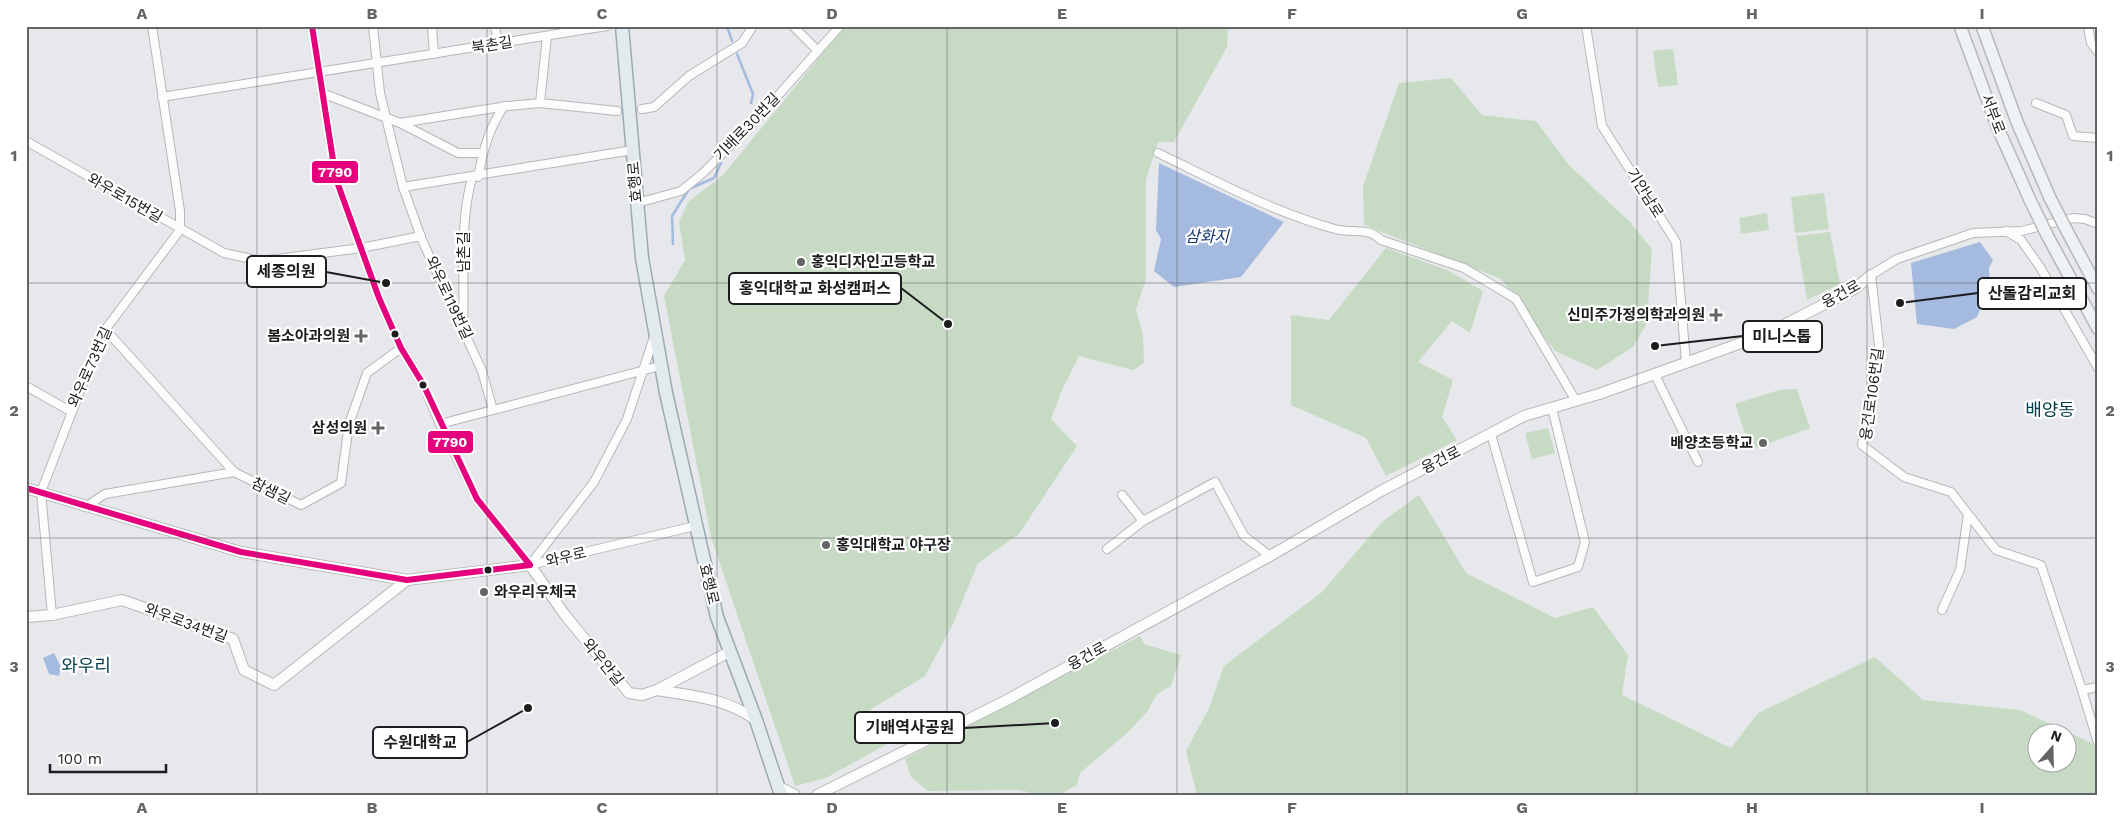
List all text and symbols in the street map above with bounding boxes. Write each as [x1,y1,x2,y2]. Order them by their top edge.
text: A [137,4,148,23]
text: B [367,4,378,23]
text: C [597,4,608,23]
text: D [826,4,838,23]
text: E [1057,4,1067,23]
text: F [1287,4,1297,23]
text: G [1516,4,1528,23]
text: H [1746,4,1758,23]
text: I [1979,4,1985,23]
street label: 북촌길 [470,33,514,57]
street label: 기배로30번길 [710,89,784,165]
street label: 서부로 [1977,91,2009,137]
text: 1 [11,146,17,165]
text: 1 [2107,146,2113,165]
line badge: 7790 [311,160,359,184]
street label: 효행로 [624,161,646,203]
text: 7790 [318,164,352,180]
street label: 기안남로 [1623,165,1667,221]
street label: 와우로15번길 [84,169,166,227]
water label: 삼화지 [1185,227,1230,246]
street label: 남촌길 [455,231,473,273]
street label: 와우로119번길 [422,253,476,343]
place label: 홍익디자인고등학교 [811,253,935,271]
callout: 세종의원 [247,256,326,287]
marker: 홍익디자인고등학교 [795,256,807,268]
text: 세종의원 [257,262,315,281]
callout: 홍익대학교 화성캠퍼스 [729,273,901,304]
street label: 융건로 [1819,276,1863,312]
callout: 산돌감리교회 [1978,278,2086,309]
text: 홍익대학교 화성캠퍼스 [739,279,891,298]
text: 산돌감리교회 [1988,284,2076,303]
place label: 신미주가정의학과의원 [1567,306,1705,324]
marker: 신미주가정의학과의원 [1709,308,1723,322]
callout: 미니스톱 [1743,321,1822,352]
street label: 와우로73번길 [64,324,116,410]
place label: 봄소아과의원 [267,327,350,345]
text: 미니스톱 [1753,327,1811,346]
marker: 봄소아과의원 [354,329,368,343]
unlabelled marker [390,329,400,339]
street label: 융건로106번길 [1857,347,1887,441]
unlabelled marker [418,380,428,390]
district label: 배양동 [2025,399,2075,420]
text: 2 [9,401,19,420]
text: 2 [2105,401,2115,420]
place label: 삼성의원 [312,419,367,437]
marker: 삼성의원 [371,421,385,435]
line badge: 7790 [427,430,474,454]
text: 7790 [433,434,467,450]
place label: 배양초등학교 [1670,434,1753,452]
marker: 배양초등학교 [1757,437,1769,449]
street label: 융건로 [1418,443,1464,477]
street label: 참샘길 [248,474,294,508]
place label: 홍익대학교 야구장 [836,536,951,554]
marker: 홍익대학교 야구장 [820,539,832,551]
street label: 와우로 [544,544,588,570]
street label: 효행로 [695,562,723,606]
unlabelled marker [483,565,493,575]
place label: 와우리우체국 [494,583,577,601]
marker: 와우리우체국 [478,586,490,598]
street label: 와우로34번길 [142,600,230,646]
street label: 와우안길 [579,635,627,689]
street label: 융건로 [1065,638,1109,674]
district label: 와우리 [61,655,111,676]
text: 3 [9,657,19,676]
text: 3 [2105,657,2115,676]
callout: 기배역사공원 [855,712,964,743]
text: 기배역사공원 [866,718,954,737]
north arrow [2026,724,2076,774]
text: N [2049,726,2064,745]
callout: 수원대학교 [373,727,467,758]
text: 수원대학교 [383,733,457,752]
scale bar [50,741,166,773]
text: 100 m [58,750,102,768]
text: A [137,798,148,817]
text: B [367,798,378,817]
text: C [597,798,608,817]
text: D [826,798,838,817]
text: E [1057,798,1067,817]
text: F [1287,798,1297,817]
text: G [1516,798,1528,817]
text: H [1746,798,1758,817]
text: I [1979,798,1985,817]

